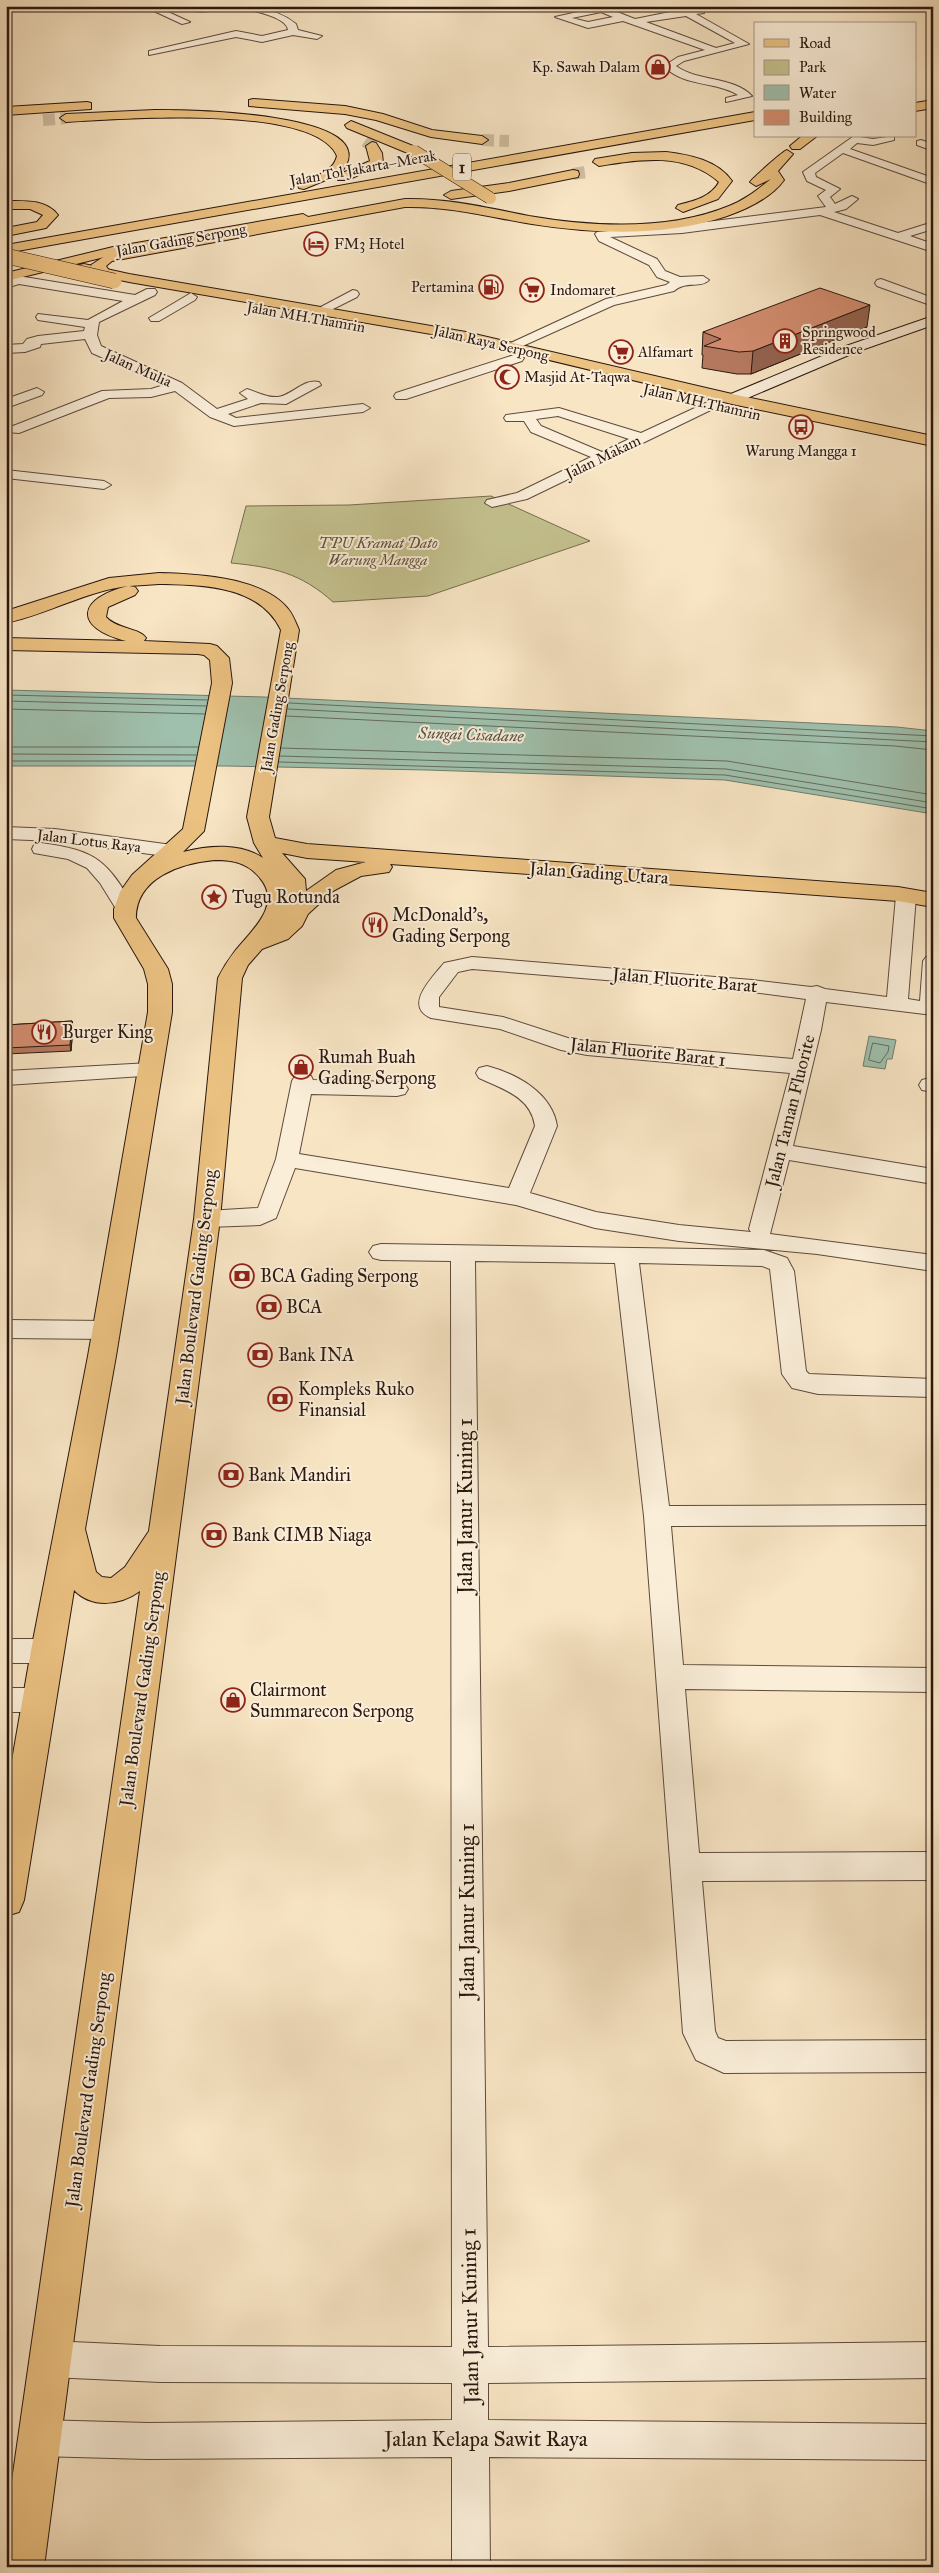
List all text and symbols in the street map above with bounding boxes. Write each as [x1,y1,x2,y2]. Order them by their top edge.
legend [754,22,916,138]
text: Road [799,34,831,52]
shop icon: Kp. Sawah Dalam [645,54,671,80]
place label: Kp. Sawah Dalam [532,58,640,76]
text: Park [799,58,826,76]
text: Water [799,84,836,102]
text: Building [799,108,853,126]
street label: Jalan Tol Jakarta–Merak [286,146,438,191]
road number: 1 [453,154,471,180]
street label: Jalan Gading Serpong [113,220,249,262]
hotel icon: FM3 Hotel [303,231,329,257]
place label: FM3 Hotel [334,235,406,253]
fuel station icon: Pertamina [478,274,504,300]
supermarket icon: Indomaret [519,277,545,303]
place label: Pertamina [411,278,475,296]
place label: Indomaret [550,281,616,299]
street label: Jalan MH.Thamrin [243,297,367,337]
street label: Jalan Raya Serpong [429,321,551,366]
place label: Springwood Residence [802,323,876,358]
building icon: Springwood Residence [772,328,798,354]
supermarket icon: Alfamart [608,339,634,365]
place label: Alfamart [637,343,694,361]
street label: Jalan Mulia [99,344,175,392]
mosque icon: Masjid At-Taqwa [494,364,520,390]
place label: Masjid At-Taqwa [524,368,631,387]
street label: Jalan MH.Thamrin [639,379,763,425]
bus stop icon: Warung Mangga 1 [788,414,814,440]
street label: Jalan Makam [561,431,644,485]
place label: Warung Mangga 1 [745,442,857,460]
park label: TPU Kramat Dato Warung Mangga [318,534,438,569]
street label: Jalan Gading Serpong [256,640,298,776]
water label: Sungai Cisadane [417,723,525,746]
street label: Jalan Lotus Raya [34,825,143,857]
street label: Jalan Gading Utara [527,857,670,890]
place icon: Tugu Rotunda [201,884,227,910]
place label: Tugu Rotunda [232,886,340,909]
place label: McDonald's, Gading Serpong [392,904,510,948]
restaurant icon: McDonald's, Gading Serpong [362,912,388,938]
street label: Jalan Fluorite Barat [610,963,759,998]
restaurant icon: Burger King [31,1019,57,1045]
place label: Burger King [62,1021,153,1044]
street label: Jalan Taman Fluorite [760,1032,821,1192]
street label: Jalan Fluorite Barat 1 [567,1033,727,1072]
place label: Rumah Buah Gading Serpong [318,1046,436,1090]
shop icon: Rumah Buah Gading Serpong [288,1054,314,1080]
street label: Jalan Boulevard Gading Serpong [170,1167,222,1408]
bank icon: BCA Gading Serpong [229,1263,255,1289]
place label: BCA Gading Serpong [260,1265,418,1288]
bank icon: BCA [256,1294,282,1320]
place label: BCA [286,1296,322,1318]
bank icon: Bank INA [247,1342,273,1368]
place label: Bank INA [278,1344,354,1366]
place label: Kompleks Ruko Finansial [298,1378,414,1421]
bank icon: Kompleks Ruko Finansial [267,1386,293,1412]
street label: Jalan Janur Kuning 1 [452,1418,478,1596]
bank icon: Bank Mandiri [218,1462,244,1488]
place label: Bank Mandiri [248,1464,351,1486]
bank icon: Bank CIMB Niaga [201,1522,227,1548]
place label: Bank CIMB Niaga [232,1524,372,1547]
street label: Jalan Boulevard Gading Serpong [114,1570,170,1810]
place label: Clairmont Summarecon Serpong [250,1679,414,1723]
shop icon: Clairmont Summarecon Serpong [220,1687,246,1713]
street label: Jalan Janur Kuning 1 [454,1823,480,2001]
street label: Jalan Boulevard Gading Serpong [60,1971,116,2211]
street label: Jalan Janur Kuning 1 [455,2228,485,2406]
street label: Jalan Kelapa Sawit Raya [382,2426,588,2452]

